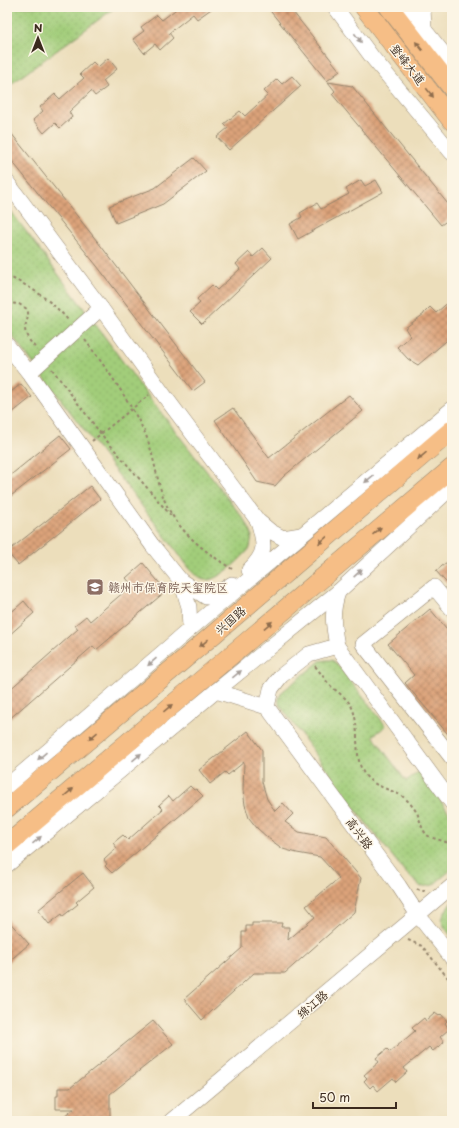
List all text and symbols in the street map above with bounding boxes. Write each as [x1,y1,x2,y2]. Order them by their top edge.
north arrow [18,18,58,58]
text: N [34,19,43,36]
one-way arrow [354,33,363,44]
street label: 登峰大道 [386,40,430,88]
one-way arrow [415,41,423,52]
one-way arrow [426,88,435,99]
one-way arrow [417,451,428,460]
one-way arrow [363,474,374,483]
one-way arrow [372,527,383,536]
one-way arrow [318,535,329,544]
one-way arrow [353,569,364,578]
school or university icon: 赣州市保育院天玺院区 [85,577,105,597]
place label: 赣州市保育院天玺院区 [108,578,228,596]
street label: 兴国路 [211,601,249,639]
one-way arrow [262,620,273,629]
one-way arrow [198,638,209,647]
one-way arrow [146,658,157,667]
one-way arrow [231,670,242,679]
one-way arrow [163,704,174,713]
one-way arrow [88,731,99,740]
one-way arrow [38,751,47,760]
one-way arrow [131,753,142,762]
one-way arrow [64,788,74,797]
street label: 高兴路 [342,813,378,853]
one-way arrow [32,836,42,845]
street label: 绵江路 [292,986,332,1022]
scale bar [313,1084,396,1110]
text: 50 m [319,1088,350,1106]

